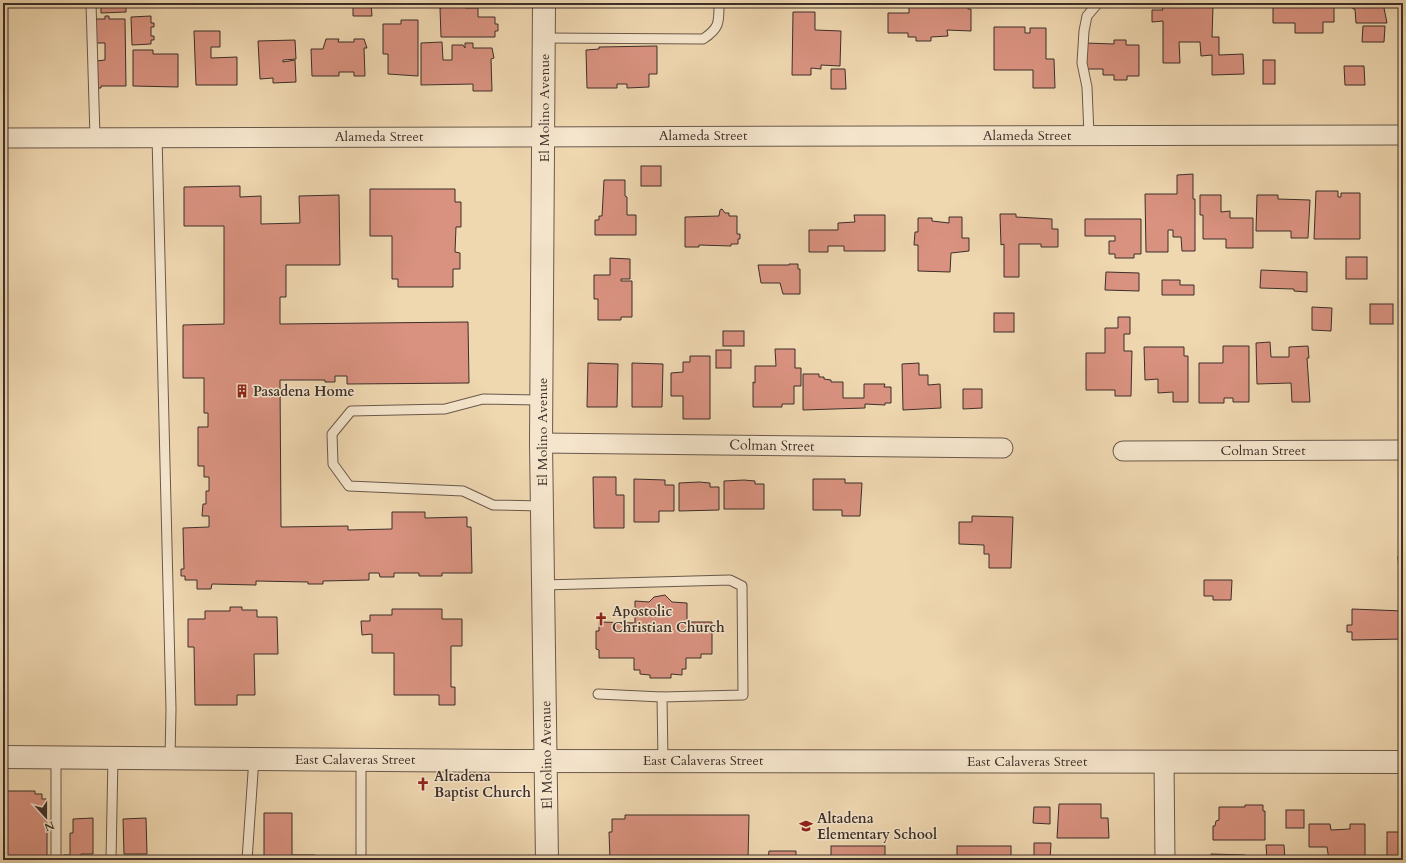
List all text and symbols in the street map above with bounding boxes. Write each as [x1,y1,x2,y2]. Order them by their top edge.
street label: El Molino Avenue [535,54,554,162]
street label: Alameda Street [659,126,748,145]
street label: Alameda Street [983,126,1072,145]
street label: Alameda Street [335,127,424,146]
street label: El Molino Avenue [533,378,552,486]
place label: Pasadena Home [253,382,355,401]
building icon: Pasadena Home [234,383,250,399]
street label: Colman Street [729,435,815,456]
street label: Colman Street [1220,441,1306,460]
place label: Apostolic Christian Church [612,602,725,637]
church icon: Apostolic Christian Church [593,611,609,627]
street label: El Molino Avenue [536,700,557,810]
street label: East Calaveras Street [295,750,416,769]
street label: East Calaveras Street [643,751,764,770]
street label: East Calaveras Street [967,752,1088,771]
place label: Altadena Baptist Church [434,767,531,802]
church icon: Altadena Baptist Church [415,776,431,792]
north arrow [26,797,66,837]
place label: Altadena Elementary School [817,809,937,844]
text: N [42,817,57,835]
school or university icon: Altadena Elementary School [798,818,814,834]

